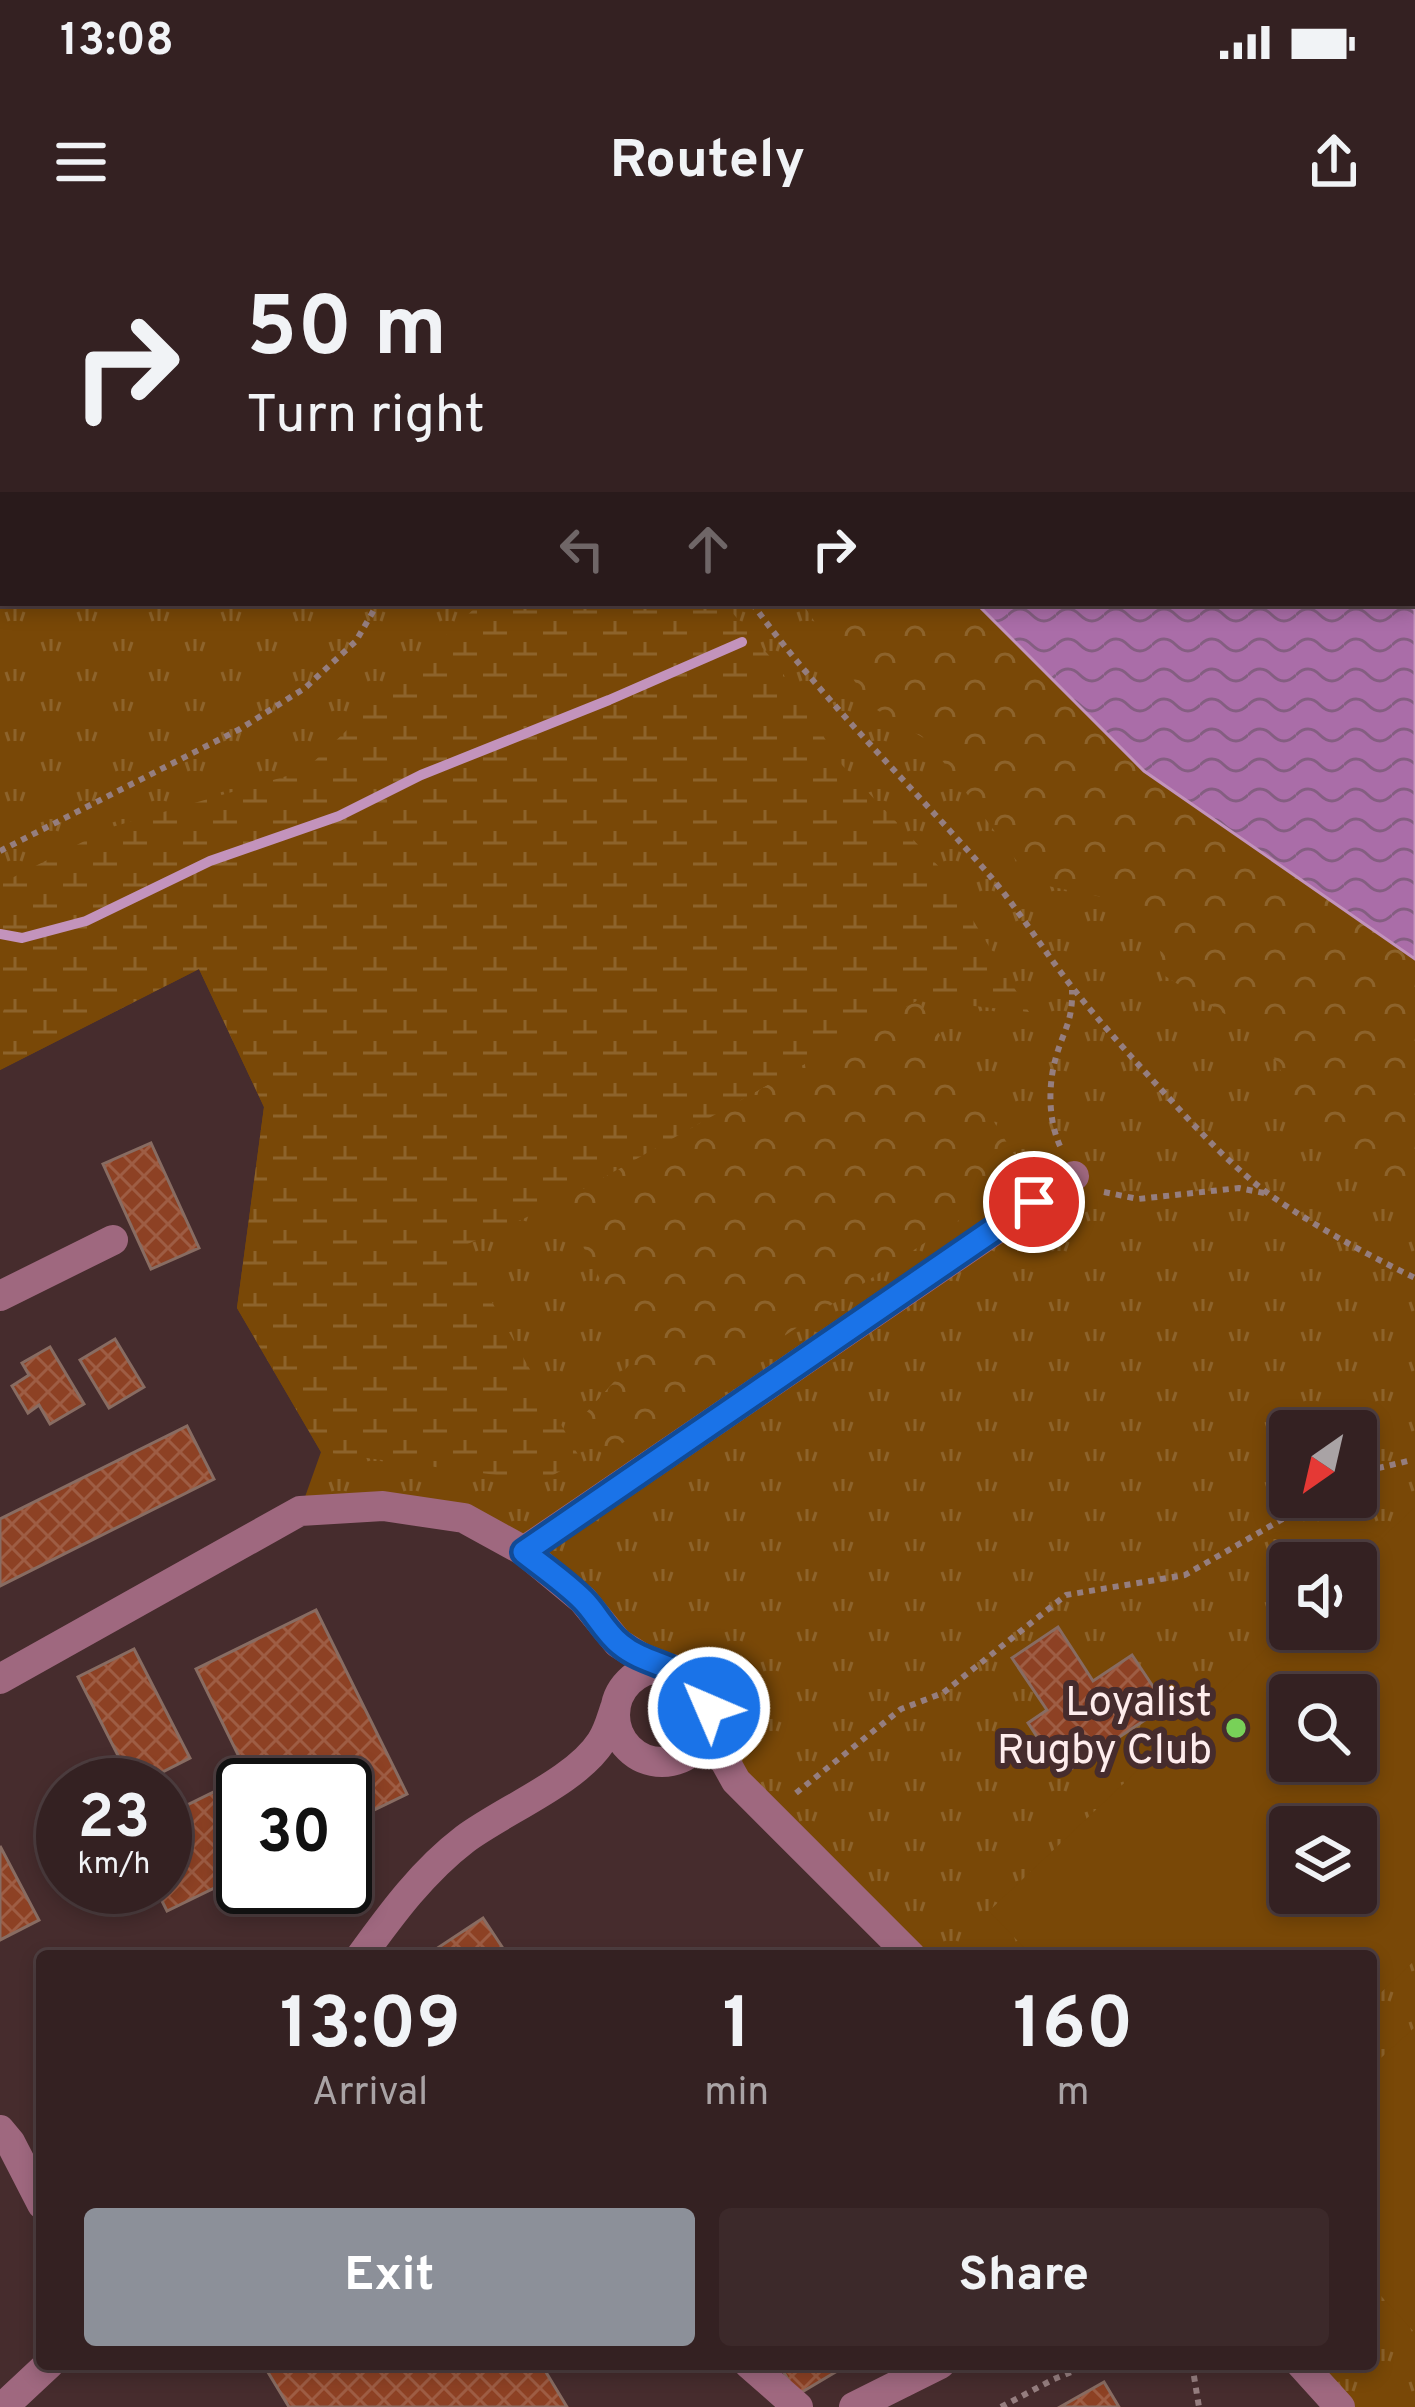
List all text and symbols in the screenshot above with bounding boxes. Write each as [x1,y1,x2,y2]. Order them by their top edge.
text: 13:08 [60,14,174,71]
text: Routely [610,128,805,197]
icon: menu [48,129,114,195]
icon: share [1301,129,1367,195]
text: 50 m [246,279,447,385]
icon: right [48,288,204,444]
text: Turn right [246,383,485,452]
icon: left [549,516,615,582]
icon: ahead [675,516,741,582]
icon: right [801,516,867,582]
pin [983,1151,1085,1253]
icon: arrive [1001,1169,1067,1235]
north arrow [1269,1410,1377,1518]
map controls [1269,1410,1377,1914]
button: sound [1269,1542,1377,1650]
position arrow [646,1645,772,1771]
button: search [1269,1674,1377,1782]
place label: Loyalist Rugby Club [997,1678,1212,1779]
marker: Loyalist Rugby Club [1223,1715,1249,1741]
speed limit sign: 30 [216,1758,372,1914]
text: 23 [78,1783,150,1859]
button: layers [1269,1806,1377,1914]
text: km/h [78,1847,150,1884]
text: 13:09 [280,1982,461,2074]
text: 1 [722,1982,751,2074]
text: 160 [1013,1982,1133,2074]
text: Arrival [312,2070,428,2119]
text: min [704,2070,769,2119]
text: m [1057,2070,1090,2119]
button: Exit [84,2208,695,2346]
button: Share [719,2208,1329,2346]

